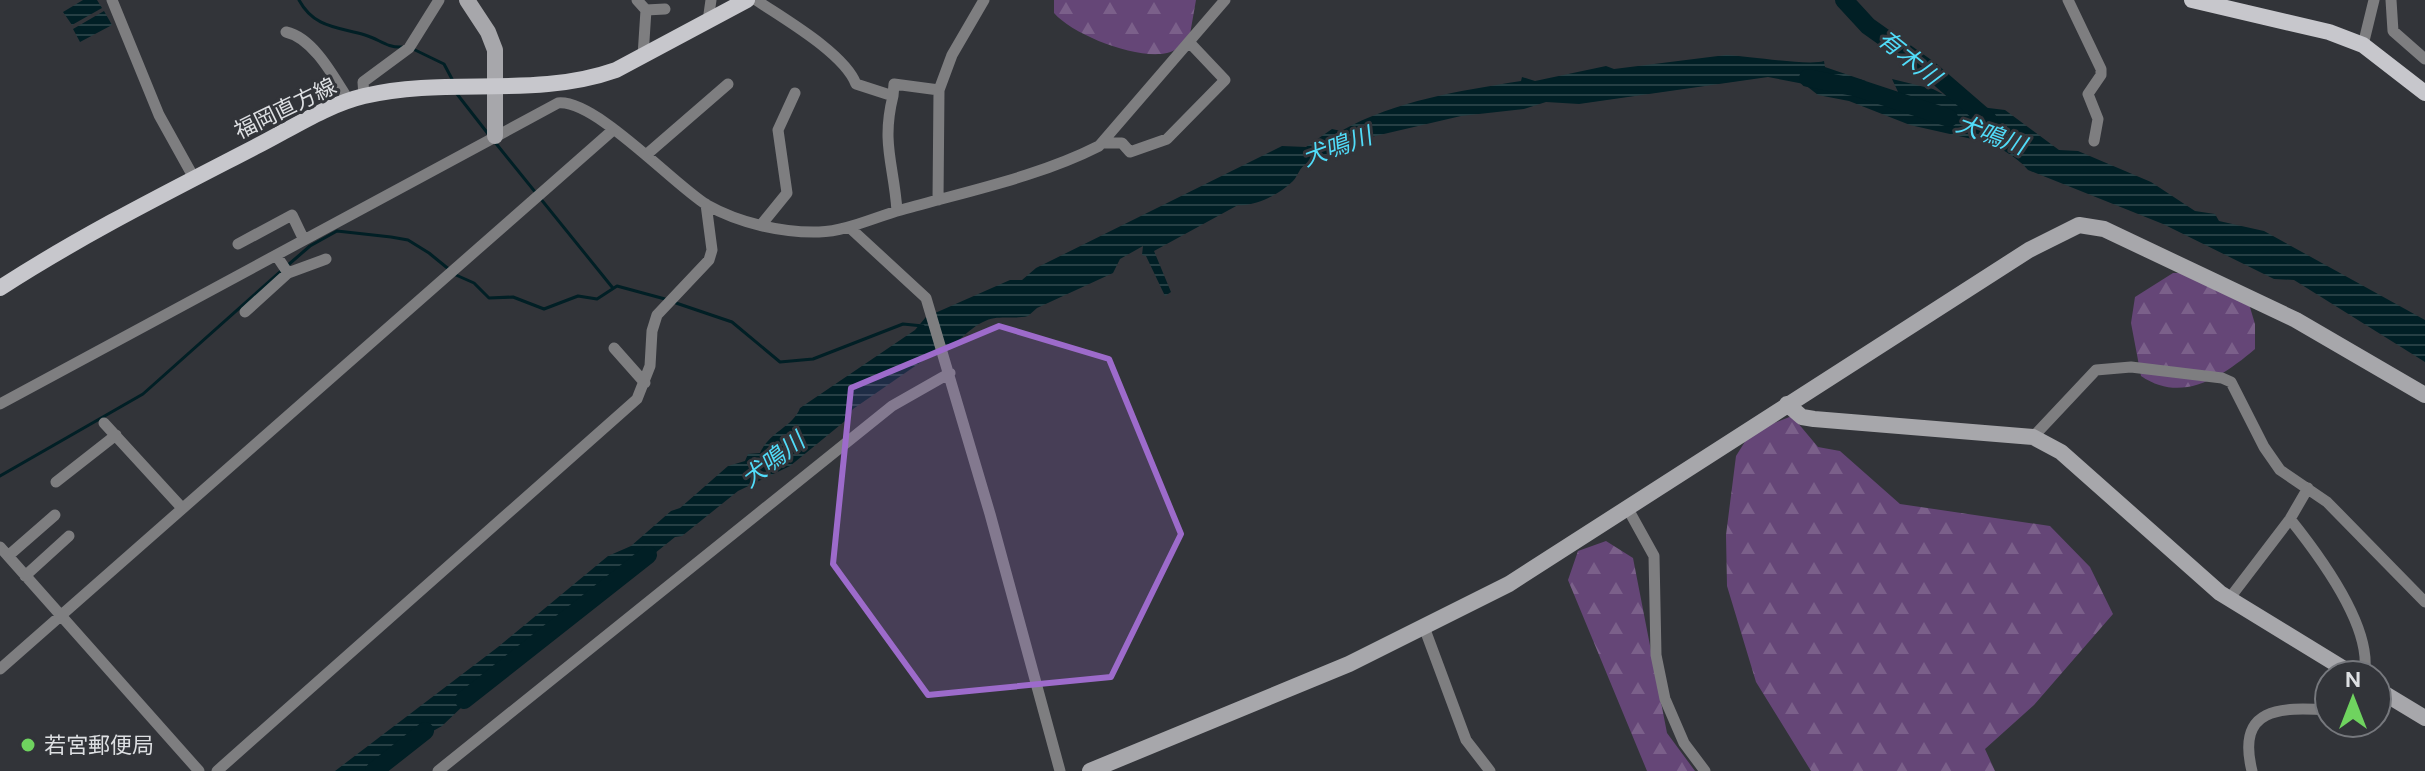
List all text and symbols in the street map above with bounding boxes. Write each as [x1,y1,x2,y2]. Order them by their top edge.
water label: 有木川 [1872,23,1949,94]
street label: 福岡直方線 [229,71,341,146]
water label: 犬鳴川 [1952,108,2033,162]
water label: 犬鳴川 [1298,119,1379,173]
water label: 犬鳴川 [735,423,813,494]
north arrow [2313,659,2393,739]
text: N [2345,665,2361,694]
place label: 若宮郵便局 [44,731,154,760]
marker: 若宮郵便局 [19,736,37,754]

